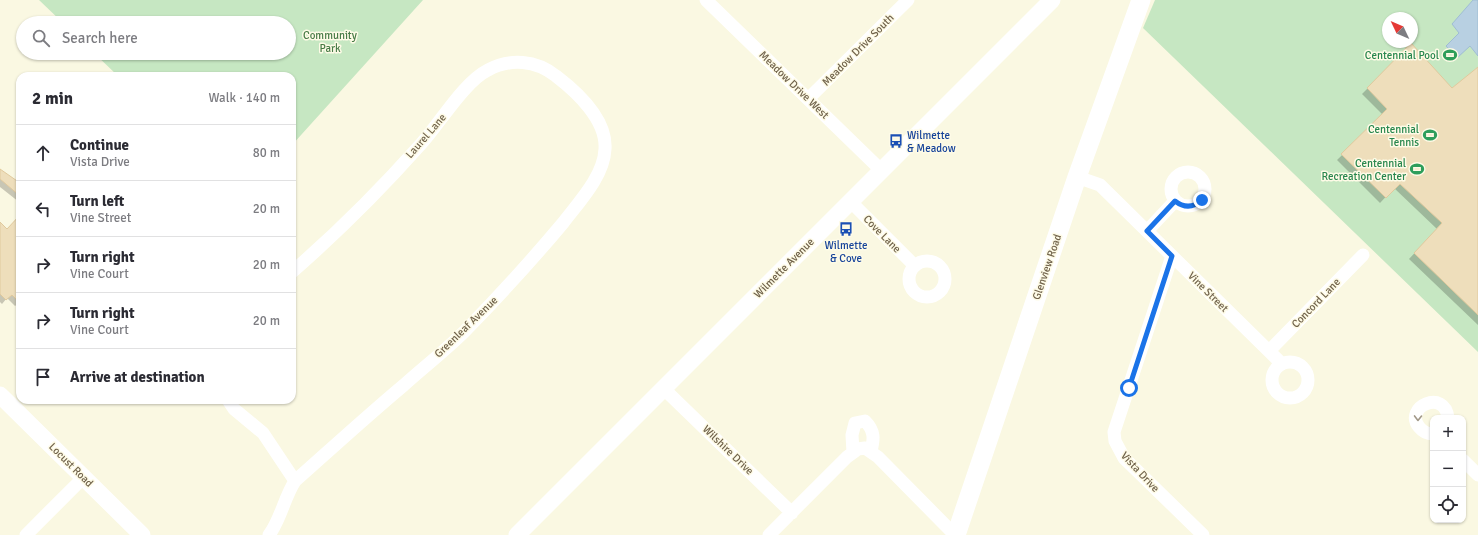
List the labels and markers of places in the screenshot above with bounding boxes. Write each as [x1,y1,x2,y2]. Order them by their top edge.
sports icon: Centennial Pool [1442,47,1458,63]
place label: Centennial Pool [1365,49,1439,62]
place label: Centennial Tennis [1368,123,1419,149]
sports icon: Centennial Tennis [1422,127,1438,143]
place label: Wilmette & Meadow [907,129,956,155]
bus stop icon: Wilmette & Meadow [888,133,904,149]
place label: Centennial Recreation Center [1322,157,1406,183]
sports icon: Centennial Recreation Center [1409,161,1425,177]
bus stop icon: Wilmette & Cove [838,221,854,237]
place label: Wilmette & Cove [825,239,867,265]

